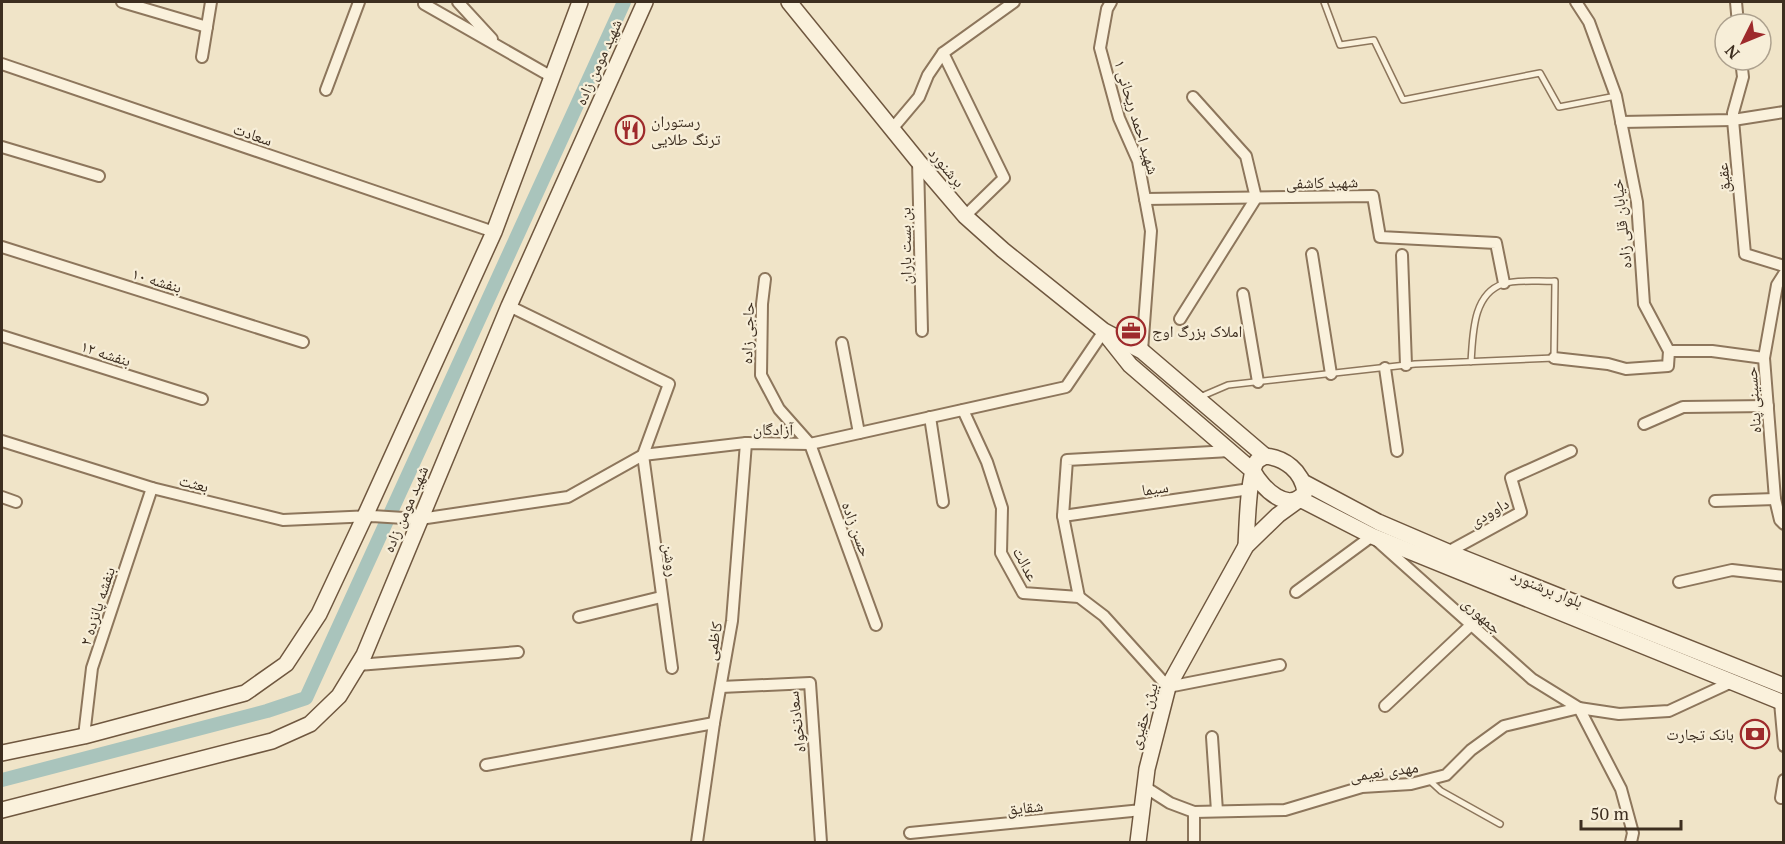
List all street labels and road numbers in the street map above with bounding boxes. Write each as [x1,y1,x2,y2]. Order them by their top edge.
street label: شهید مومن زاده [569,15,627,109]
street label: شهید احمد ریحانی ۱ [1109,57,1165,177]
street label: سعادت [230,117,276,151]
street label: برشنورد [924,142,970,192]
street label: عقیق [1711,162,1735,194]
street label: شهید کاشفی [1286,170,1358,194]
street label: خیابان قلی زاده [1605,178,1637,270]
street label: بن بست باران [893,207,917,285]
street label: بنفشه ۱۰ [129,262,185,298]
street label: حاجی زاده [735,301,759,365]
street label: بنفشه ۱۲ [78,335,134,371]
street label: حسینی پناه [1740,366,1766,434]
street label: آزادگان [753,418,794,440]
street label: شهید مومن زاده [377,462,433,556]
street label: بعثت [177,469,211,497]
street label: سیما [1140,475,1170,501]
street label: داوودی [1465,492,1513,532]
street label: حسن زاده [837,498,877,560]
street label: روشن [658,542,684,578]
street label: عدالت [1008,543,1044,585]
street label: بنفشه پانزده ۲ [74,564,120,648]
street label: بلوار برشنورد [1508,564,1586,612]
street label: جمهوری [1457,591,1507,639]
street label: کاظمی [699,620,727,662]
street label: بیژن حقیری [1123,680,1163,752]
street label: سعادتخواه [781,690,811,754]
street label: مهدی نعیمی [1348,755,1420,787]
street label: شقایق [1006,794,1044,820]

